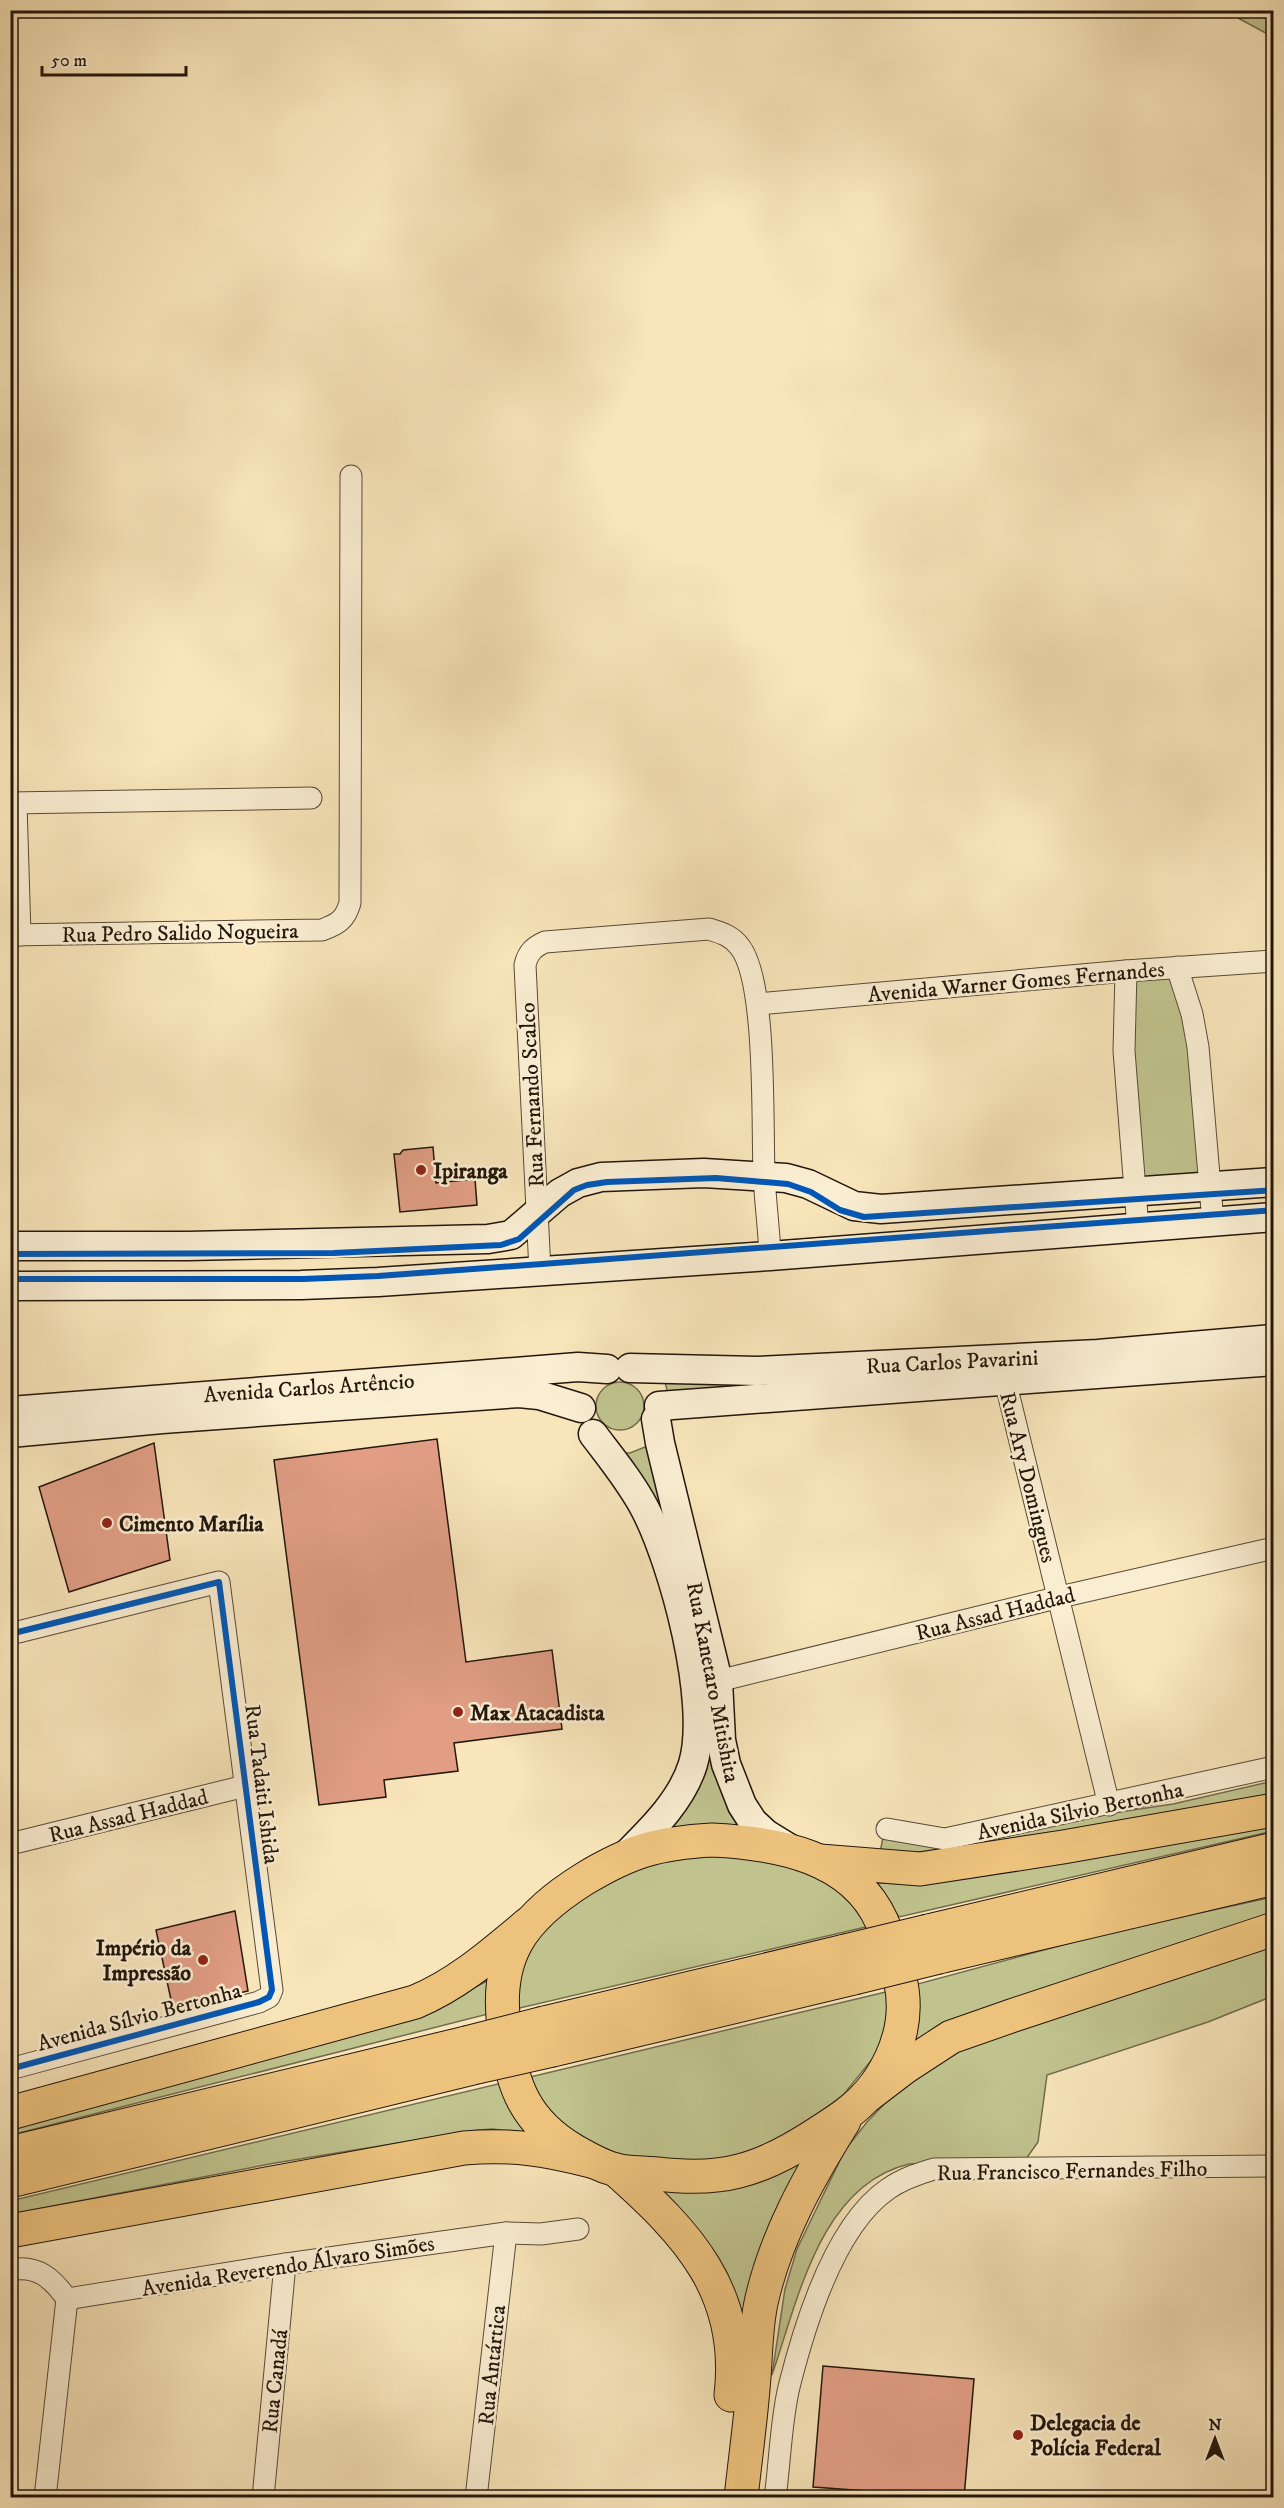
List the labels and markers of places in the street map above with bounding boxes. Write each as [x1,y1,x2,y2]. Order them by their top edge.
place label: Ipiranga [433,1158,508,1185]
marker: Ipiranga [414,1163,428,1177]
place label: Cimento Marília [119,1511,264,1538]
marker: Cimento Marília [100,1516,114,1530]
place label: Max Atacadista [470,1700,605,1727]
marker: Max Atacadista [451,1705,465,1719]
place label: Império da Impressão [96,1935,192,1987]
marker: Império da Impressão [196,1953,210,1967]
place label: Delegacia de Polícia Federal [1030,2410,1161,2462]
marker: Delegacia de Polícia Federal [1011,2428,1025,2442]

